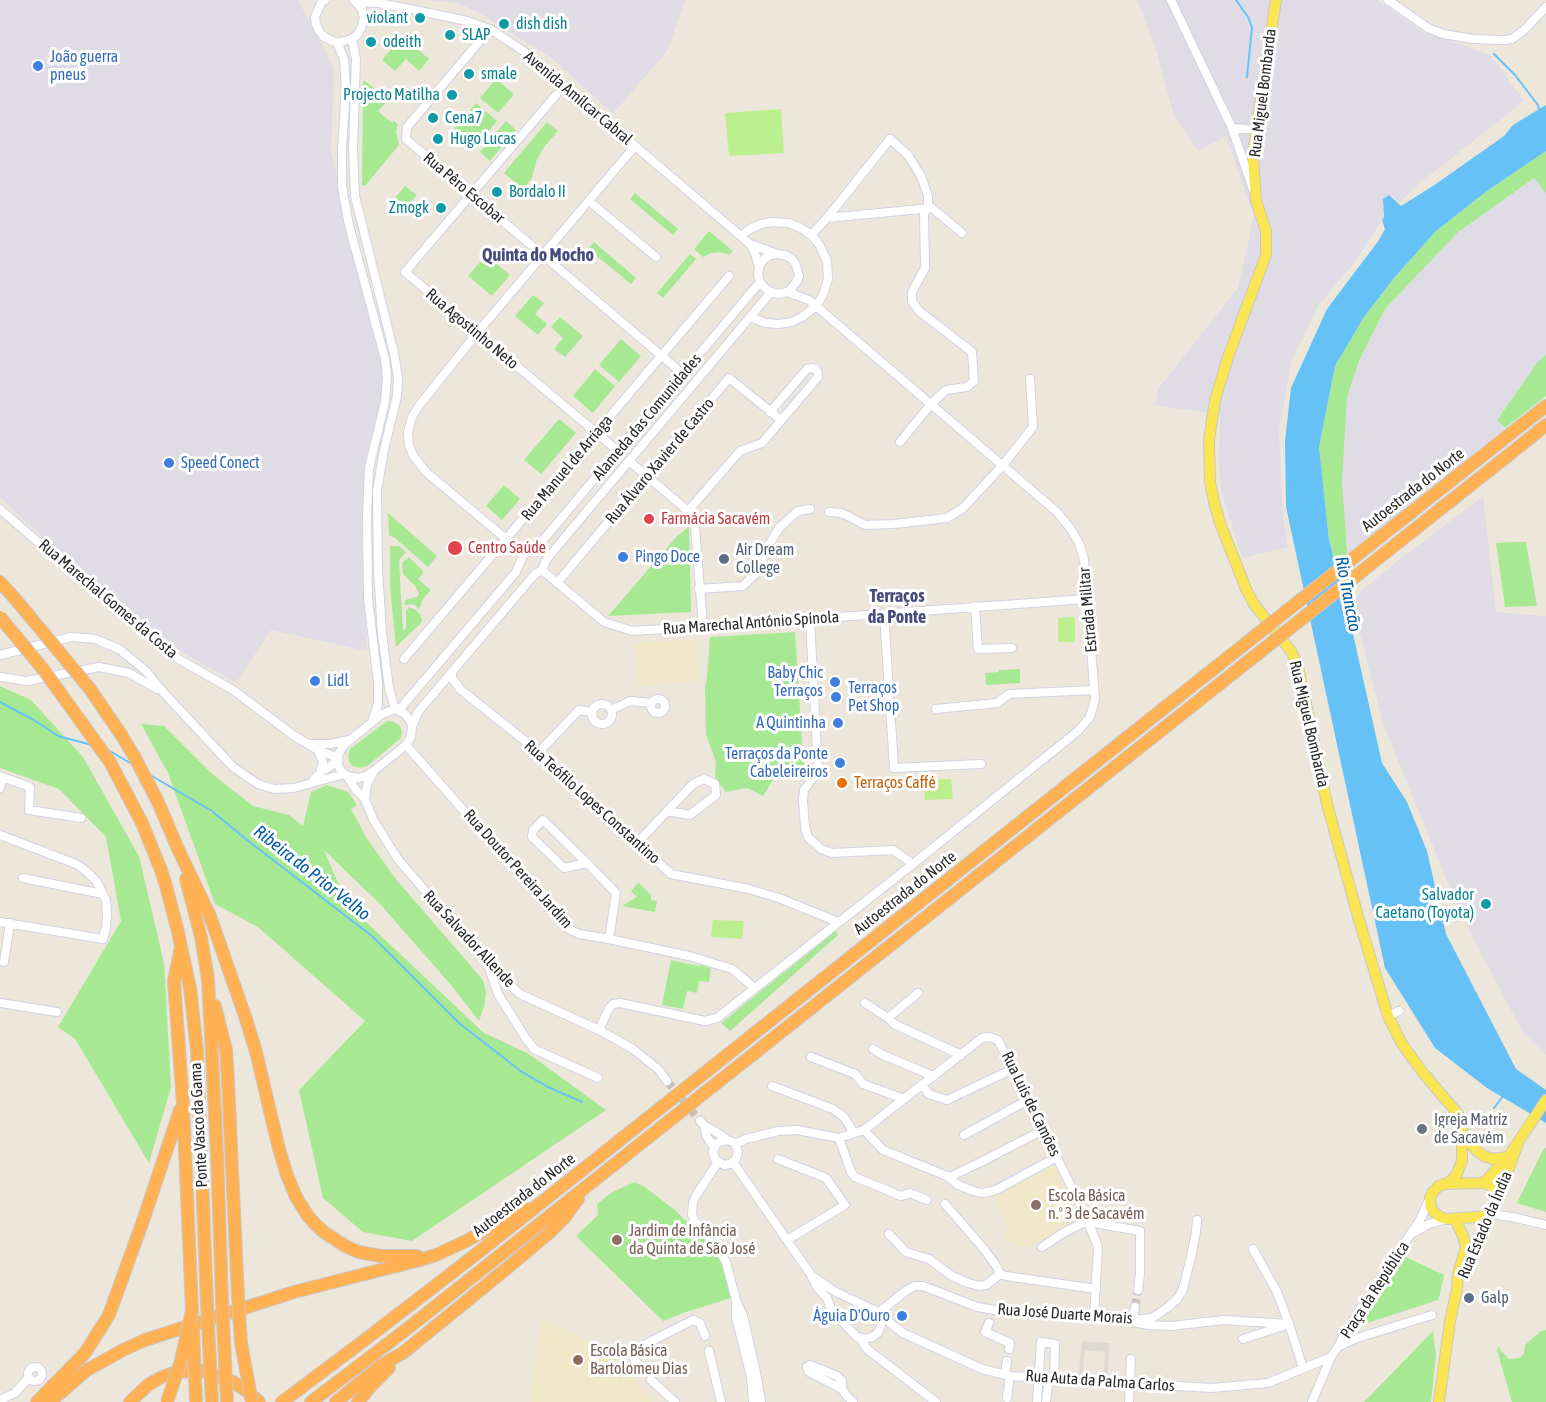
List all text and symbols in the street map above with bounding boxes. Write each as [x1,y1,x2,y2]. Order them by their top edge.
place label: violant [366,8,408,28]
marker: violant [413,11,427,25]
place label: dish dish [516,14,568,34]
marker: dish dish [497,17,511,31]
place label: SLAP [462,25,491,45]
marker: SLAP [443,28,457,42]
street label: Rua Miguel Bombarda [1246,28,1280,158]
place label: odeith [383,32,421,52]
marker: odeith [364,35,378,49]
place label: João guerra pneus [50,47,118,85]
street label: Avenida Amílcar Cabral [520,47,636,149]
marker: João guerra pneus [31,59,45,73]
place label: smale [481,64,517,84]
marker: smale [462,67,476,81]
place label: Projecto Matilha [343,85,440,105]
marker: Projecto Matilha [445,88,459,102]
place label: Cena7 [445,108,482,128]
marker: Cena7 [426,111,440,125]
place label: Hugo Lucas [450,129,516,149]
marker: Hugo Lucas [431,132,445,146]
street label: Rua Pêro Escobar [419,148,509,228]
place label: Bordalo II [509,182,566,202]
marker: Bordalo II [490,185,504,199]
place label: Zmogk [389,198,429,218]
marker: Zmogk [434,201,448,215]
district label: Quinta do Mocho [482,244,594,266]
street label: Rua Agostinho Neto [422,285,522,373]
street label: Alameda das Comunidades [588,350,706,484]
street label: Rua Álvaro Xavier de Castro [602,394,718,528]
street label: Rua Manuel de Arriaga [517,411,617,525]
street label: Autoestrada do Norte [1358,444,1468,536]
place label: Speed Conect [181,453,260,473]
marker: Speed Conect [162,456,176,470]
place label: Farmácia Sacavém [661,509,770,529]
marker: Farmácia Sacavém [642,512,656,526]
street label: Rua Marechal Gomes da Costa [35,535,181,663]
place label: Centro Saúde [468,538,546,558]
marker: Centro Saúde [446,539,464,557]
place label: Air Dream College [736,540,794,578]
place label: Pingo Doce [635,547,700,567]
marker: Pingo Doce [616,550,630,564]
marker: Air Dream College [717,552,731,566]
water label: Rio Trancão [1330,555,1366,633]
street label: Estrada Militar [1075,567,1101,653]
district label: Terraços da Ponte [868,585,926,628]
street label: Rua Marechal António Spínola [662,607,840,639]
street label: Rua Miguel Bombarda [1285,659,1333,789]
place label: Baby Chic Terraços [767,663,823,701]
place label: Lidl [327,671,349,691]
marker: Lidl [308,674,322,688]
marker: Baby Chic Terraços [828,675,842,689]
place label: Terraços Pet Shop [848,678,899,716]
marker: Terraços Pet Shop [829,690,843,704]
place label: A Quintinha [756,713,826,733]
marker: A Quintinha [831,716,845,730]
street label: Rua Teófilo Lopes Constantino [520,736,664,868]
place label: Terraços da Ponte Cabeleireiros [725,744,828,782]
marker: Terraços da Ponte Cabeleireiros [833,756,847,770]
place label: Terraços Caffé [854,773,936,793]
marker: Terraços Caffé [835,776,849,790]
street label: Rua Doutor Pereira Jardim [460,806,576,932]
water label: Ribeira do Prior Velho [249,821,375,925]
street label: Autoestrada do Norte [850,847,960,939]
place label: Salvador Caetano (Toyota) [1375,885,1474,923]
street label: Rua Salvador Allende [419,887,519,991]
marker: Salvador Caetano (Toyota) [1479,897,1493,911]
street label: Rua Luís de Camões [997,1048,1065,1160]
street label: Ponte Vasco da Gama [186,1062,212,1188]
place label: Igreja Matriz de Sacavém [1434,1110,1507,1148]
marker: Igreja Matriz de Sacavém [1415,1122,1429,1136]
street label: Autoestrada do Norte [469,1149,579,1241]
street label: Rua Estado da Índia [1454,1168,1516,1282]
place label: Escola Básica n.º 3 de Sacavém [1048,1186,1145,1224]
marker: Escola Básica n.º 3 de Sacavém [1029,1198,1043,1212]
place label: Jardim de Infância da Quinta de São José [629,1221,755,1259]
marker: Jardim de Infância da Quinta de São José [610,1233,624,1247]
street label: Praça da República [1336,1238,1414,1342]
place label: Galp [1481,1288,1509,1308]
marker: Galp [1462,1291,1476,1305]
street label: Rua José Duarte Morais [997,1300,1133,1328]
place label: Águia D'Ouro [813,1306,890,1326]
marker: Águia D'Ouro [895,1309,909,1323]
place label: Escola Básica Bartolomeu Dias [590,1341,688,1379]
marker: Escola Básica Bartolomeu Dias [571,1353,585,1367]
street label: Rua Auta da Palma Carlos [1025,1366,1175,1396]

